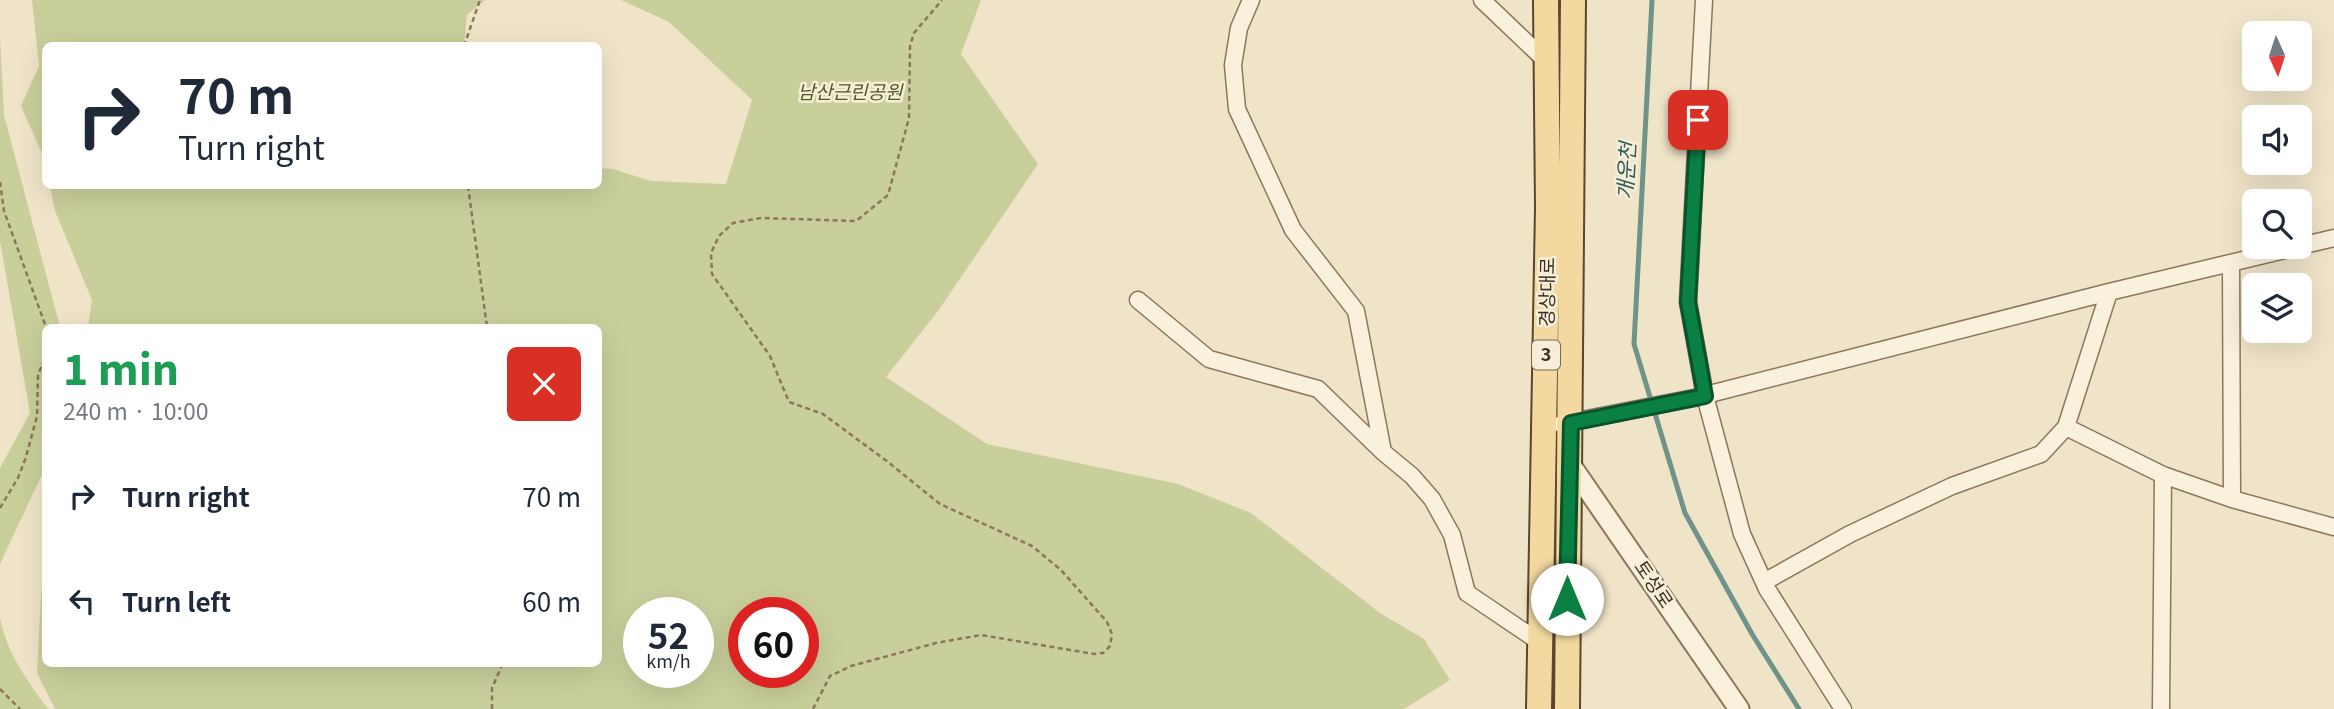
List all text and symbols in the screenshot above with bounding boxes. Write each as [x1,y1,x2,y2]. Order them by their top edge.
north arrow [2242,21,2312,91]
map controls [2242,21,2312,343]
text: 70 m [178,57,294,128]
icon: right [63,70,154,161]
park label: 남산근린공원 [798,77,904,104]
pin [1668,90,1728,150]
icon: arrive [1679,101,1717,139]
button: sound [2242,105,2312,175]
text: Turn right [178,123,325,169]
water label: 개운천 [1609,138,1642,201]
button: search [2242,189,2312,259]
street label: 경상대로 [1531,257,1560,327]
button: layers [2242,273,2312,343]
text: 1 min [63,336,179,397]
road number: 3 [1532,340,1560,370]
button: close [507,347,581,421]
text: 240 m · 10:00 [63,393,208,427]
icon: right [63,477,101,515]
text: Turn right [122,477,250,514]
text: 70 m [522,477,581,514]
street label: 토성로 [1629,554,1681,612]
position arrow [1530,562,1604,636]
icon: left [63,582,101,620]
text: Turn left [122,582,231,619]
text: 60 m [522,582,581,619]
speed limit sign: 60 [728,597,819,688]
text: 52 [648,608,689,659]
text: km/h [646,647,691,673]

